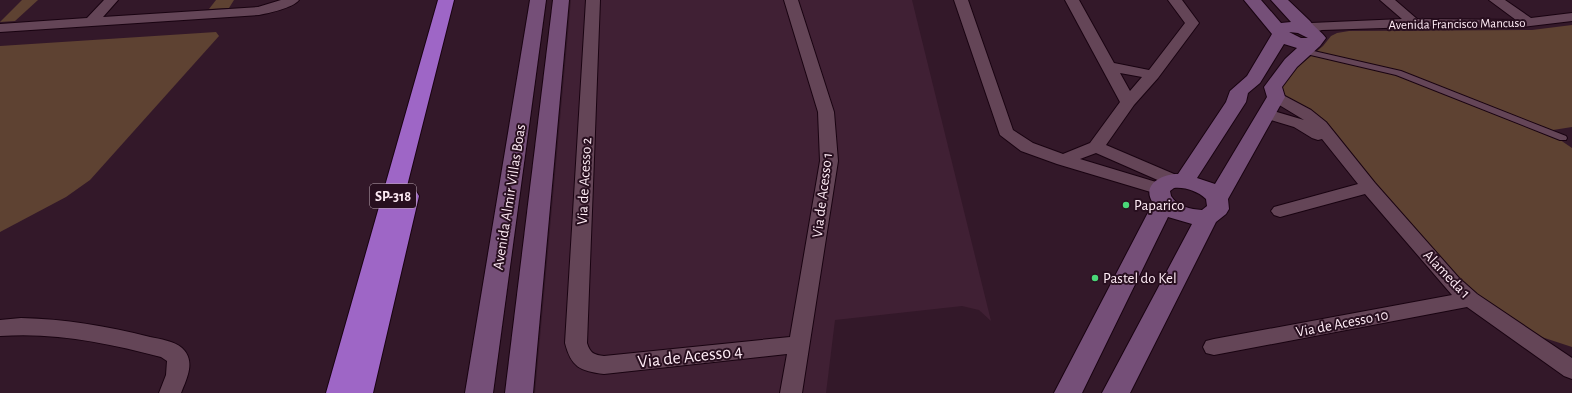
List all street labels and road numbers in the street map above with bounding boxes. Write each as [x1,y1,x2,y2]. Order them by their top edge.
street label: Avenida Francisco Mancuso [1388,17,1526,32]
street label: Avenida Almir Villas Boas [491,123,528,271]
street label: Via de Acesso 2 [575,137,594,225]
street label: Via de Acesso 1 [810,152,835,239]
road number: SP-318 [370,184,416,208]
street label: Alameda 1 [1420,247,1473,301]
street label: Via de Acesso 10 [1295,307,1390,340]
street label: Via de Acesso 4 [637,342,744,371]

